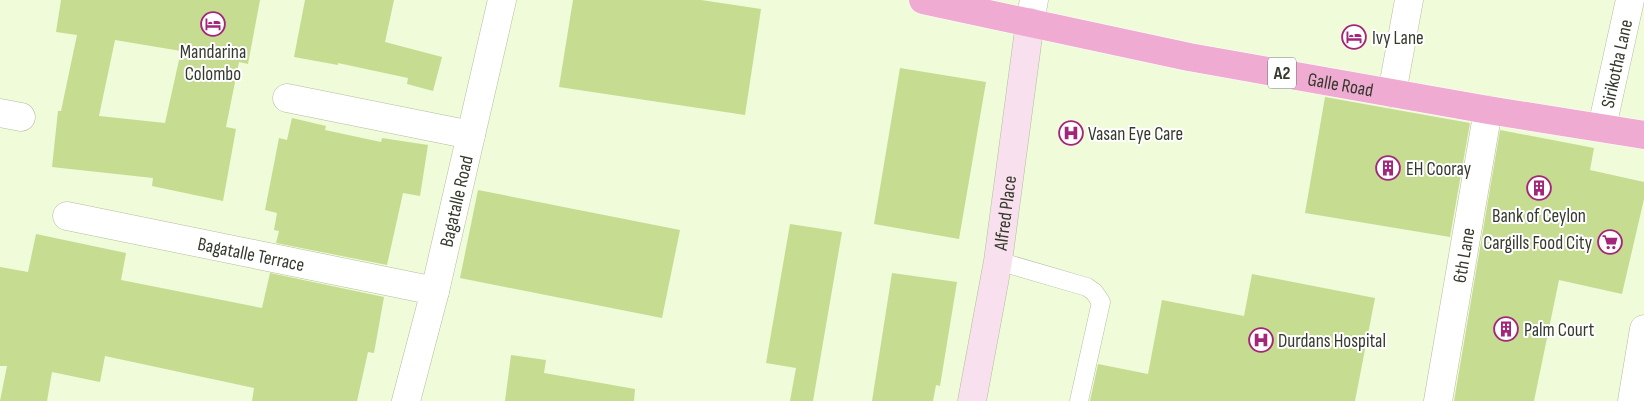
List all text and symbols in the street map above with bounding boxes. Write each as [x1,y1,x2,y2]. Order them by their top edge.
hotel icon: Mandarina Colombo [200,11,226,37]
street label: Sirikotha Lane [1597,17,1638,110]
hotel icon: Ivy Lane [1341,24,1367,50]
place label: Ivy Lane [1372,27,1424,50]
place label: Mandarina Colombo [180,41,246,86]
road number: A2 [1268,58,1296,88]
street label: Galle Road [1306,68,1375,102]
hospital icon: Vasan Eye Care [1058,120,1084,146]
place label: Vasan Eye Care [1088,123,1183,146]
street label: Bagatalle Road [436,154,479,249]
building icon: EH Cooray [1375,155,1401,181]
place label: EH Cooray [1406,158,1472,181]
street label: Alfred Place [989,174,1022,253]
building icon: Bank of Ceylon [1526,175,1552,201]
place label: Bank of Ceylon [1492,205,1586,228]
street label: 6th Lane [1449,226,1481,285]
supermarket icon: Cargills Food City [1597,229,1623,255]
place label: Cargills Food City [1483,232,1593,255]
street label: Bagatalle Terrace [195,233,306,277]
building icon: Palm Court [1493,316,1519,342]
place label: Palm Court [1524,319,1594,342]
hospital icon: Durdans Hospital [1248,327,1274,353]
place label: Durdans Hospital [1278,330,1386,353]

